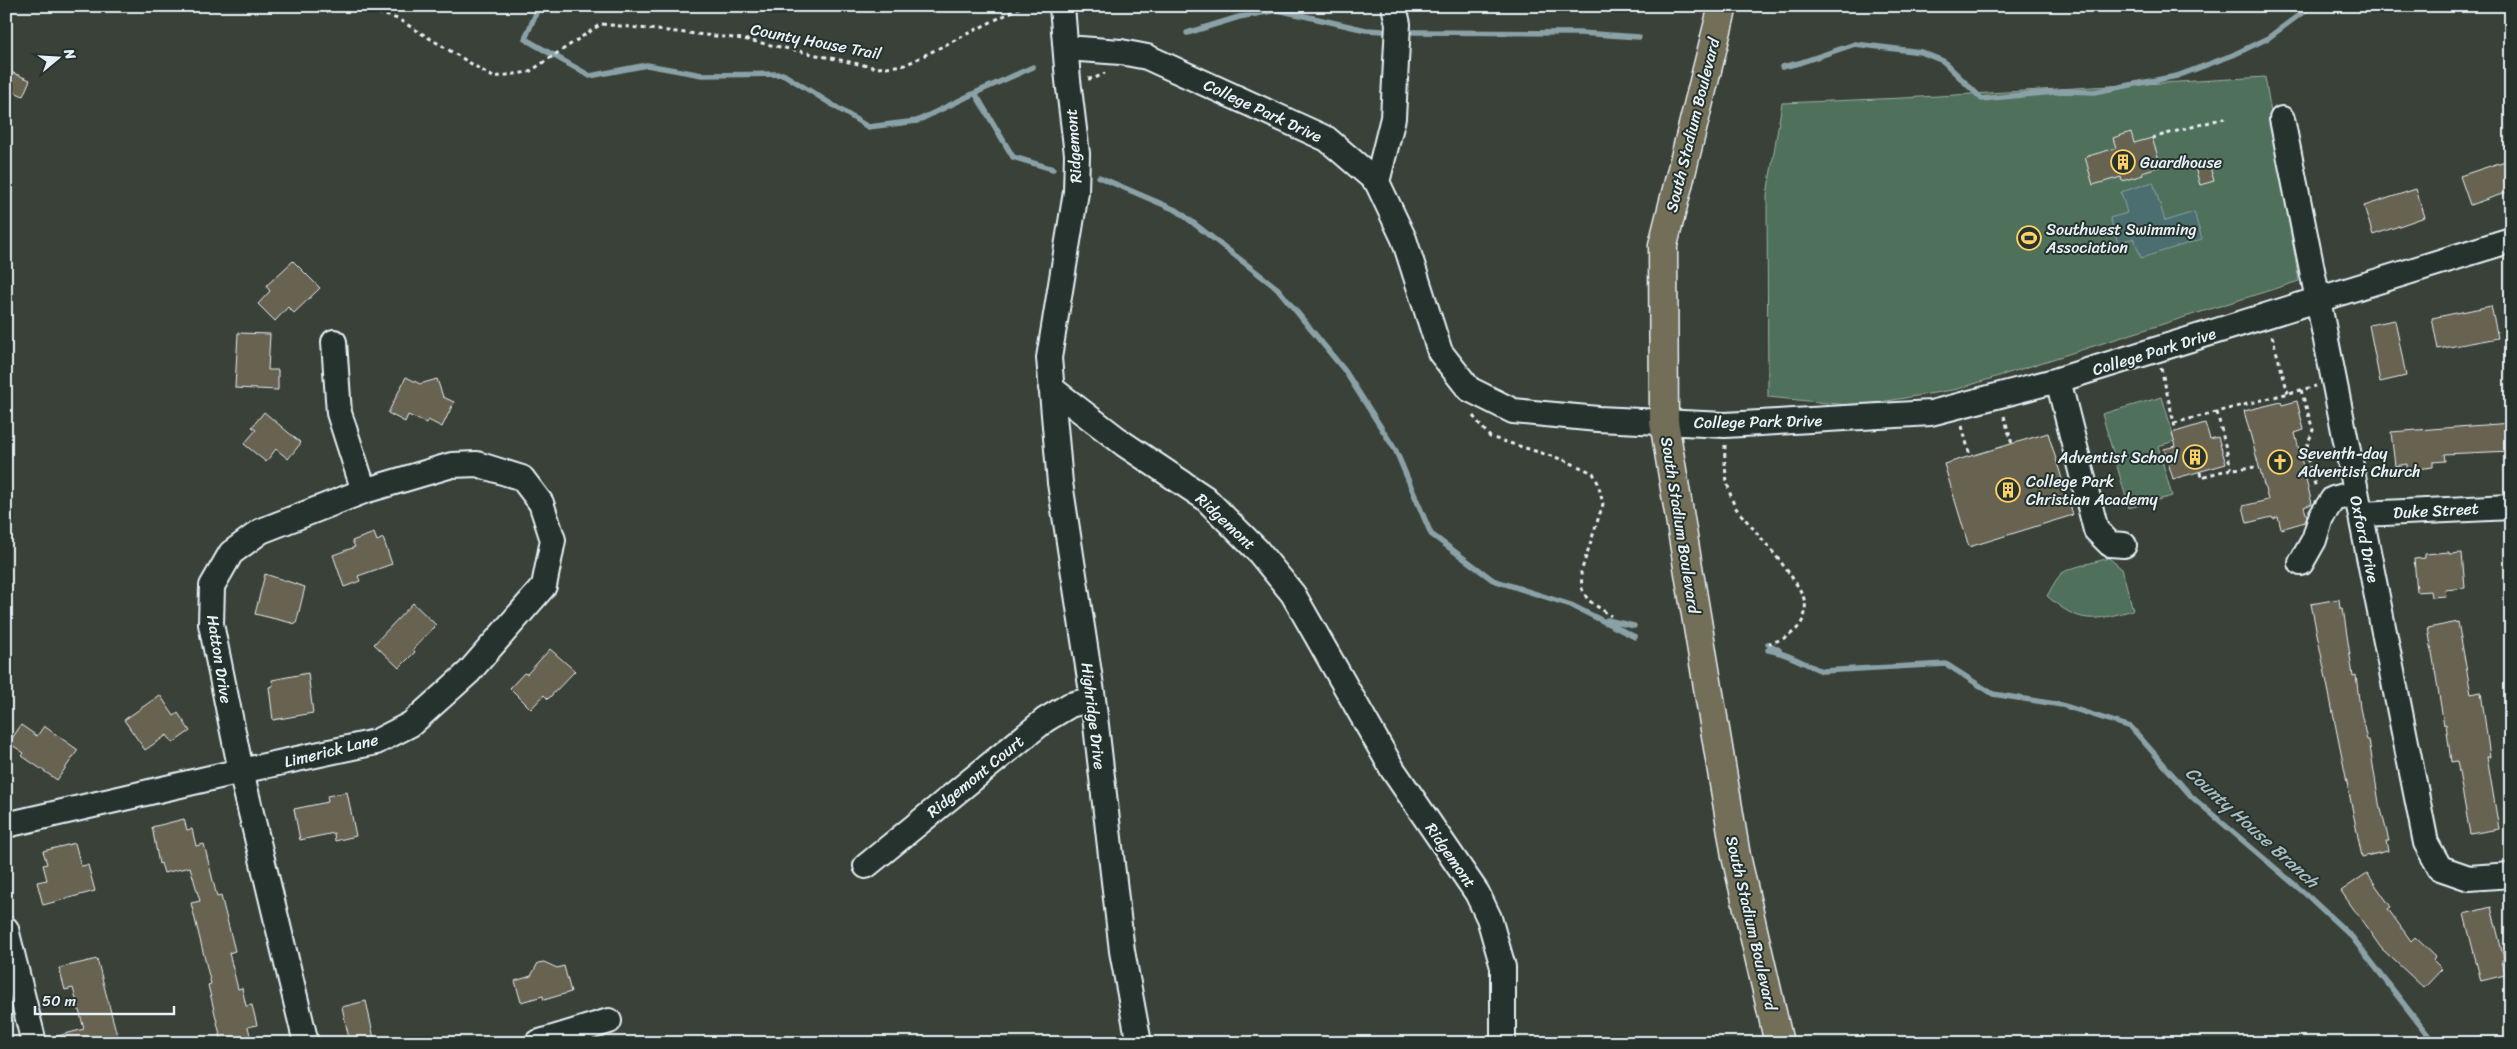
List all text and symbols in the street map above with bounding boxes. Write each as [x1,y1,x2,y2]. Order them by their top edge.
street label: County House Trail [748,15,884,68]
north arrow [32,32,82,82]
street label: South Stadium Boulevard [1657,33,1729,215]
text: N [56,45,83,63]
street label: College Park Drive [1199,70,1327,151]
street label: Ridgemont [1056,108,1091,184]
place label: Guardhouse [2140,148,2222,177]
building icon: Guardhouse [2110,149,2136,175]
place label: Southwest Swimming Association [2045,215,2197,262]
sports icon: Southwest Swimming Association [2016,225,2042,251]
street label: College Park Drive [2089,319,2220,384]
street label: College Park Drive [1694,406,1823,437]
street label: South Stadium Boulevard [1652,435,1709,617]
place label: Seventh-day Adventist Church [2297,439,2421,486]
place label: Adventist School [2057,443,2178,472]
building icon: Adventist School [2182,444,2208,470]
church icon: Seventh-day Adventist Church [2267,449,2293,475]
place label: College Park Christian Academy [2026,467,2159,514]
building icon: College Park Christian Academy [1995,477,2021,503]
street label: Ridgemont [1188,485,1263,557]
street label: Oxford Drive [2341,493,2388,586]
street label: Duke Street [2393,494,2480,527]
street label: Hatton Drive [198,613,241,706]
street label: Highridge Drive [1073,661,1114,771]
street label: Limerick Lane [281,725,381,776]
street label: Ridgemont Court [920,728,1031,825]
water label: County House Branch [2178,758,2327,897]
street label: Ridgemont [1417,816,1484,894]
street label: South Stadium Boulevard [1717,833,1786,1015]
scale bar [35,984,174,1016]
text: 50 m [42,988,77,1014]

